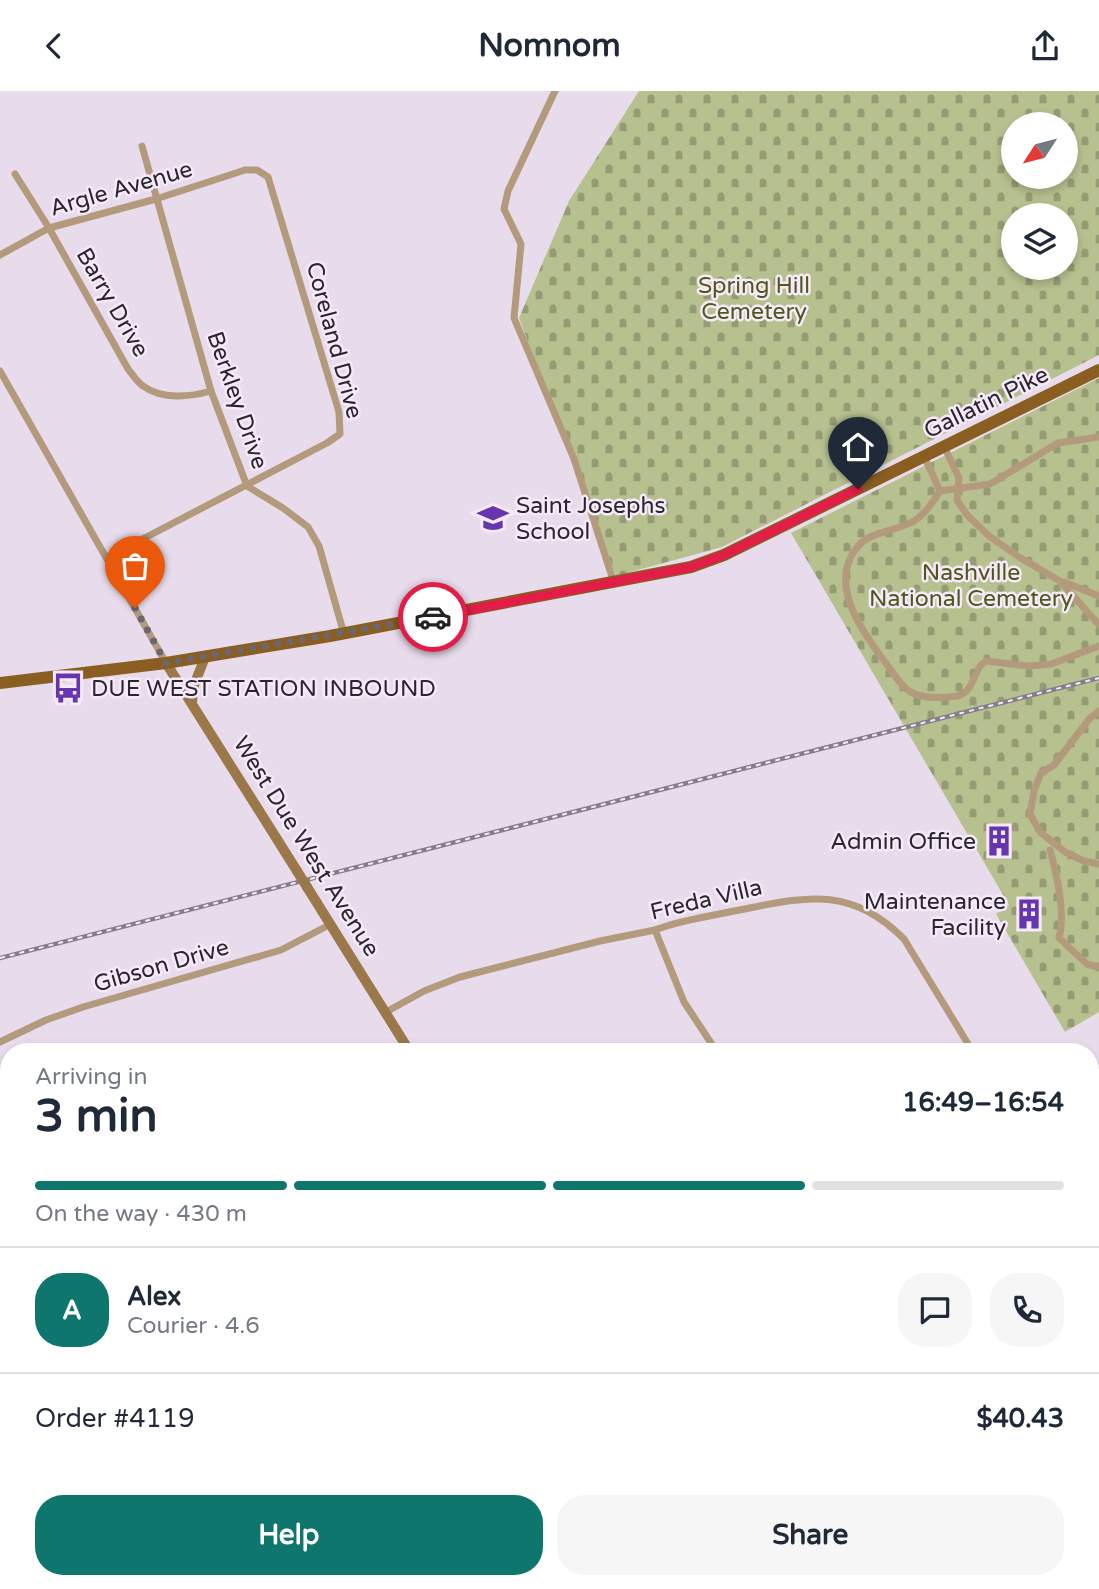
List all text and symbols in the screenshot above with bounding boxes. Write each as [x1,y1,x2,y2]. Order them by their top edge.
icon: back [35,27,73,65]
text: Nomnom [478,27,621,65]
icon: share [1026,27,1064,65]
north arrow [1001,112,1078,189]
map controls [1001,112,1078,280]
street label: Argle Avenue [47,155,196,223]
button: layers [1001,203,1078,280]
street label: Barry Drive [70,243,155,362]
street label: Coreland Drive [300,259,368,422]
park label: Spring Hill Cemetery [698,272,810,326]
street label: Berkley Drive [200,328,274,473]
street label: Gallatin Pike [919,361,1053,445]
pin [828,417,888,489]
icon: home [839,428,877,466]
place label: Saint Josephs School [516,492,666,546]
school or university icon: Saint Josephs School [476,501,510,535]
pin [105,536,165,608]
icon: bag [116,547,154,585]
park label: Nashville National Cemetery [869,559,1073,613]
courier [398,582,468,652]
icon: car [414,598,452,636]
bus stop icon: DUE WEST STATION INBOUND [51,671,85,705]
place label: DUE WEST STATION INBOUND [91,675,436,703]
street label: West Due West Avenue [227,731,385,962]
building icon: Admin Office [982,824,1016,858]
place label: Admin Office [830,828,976,856]
street label: Freda Villa [647,873,765,926]
place label: Maintenance Facility [864,888,1006,942]
building icon: Maintenance Facility [1012,897,1046,931]
street label: Gibson Drive [90,933,232,999]
text: Arriving in [35,1063,148,1091]
text: 16:49–16:54 [902,1087,1064,1118]
text: 3 min [35,1089,158,1144]
text: On the way · 430 m [35,1200,247,1228]
button: chat [898,1273,972,1347]
button: phone [990,1273,1064,1347]
text: Alex [127,1281,181,1312]
text: A [62,1295,82,1326]
text: Courier · 4.6 [127,1312,260,1340]
text: Order #4119 [35,1403,195,1434]
text: $40.43 [976,1403,1064,1434]
button: Help [35,1495,543,1575]
button: Share [557,1495,1064,1575]

